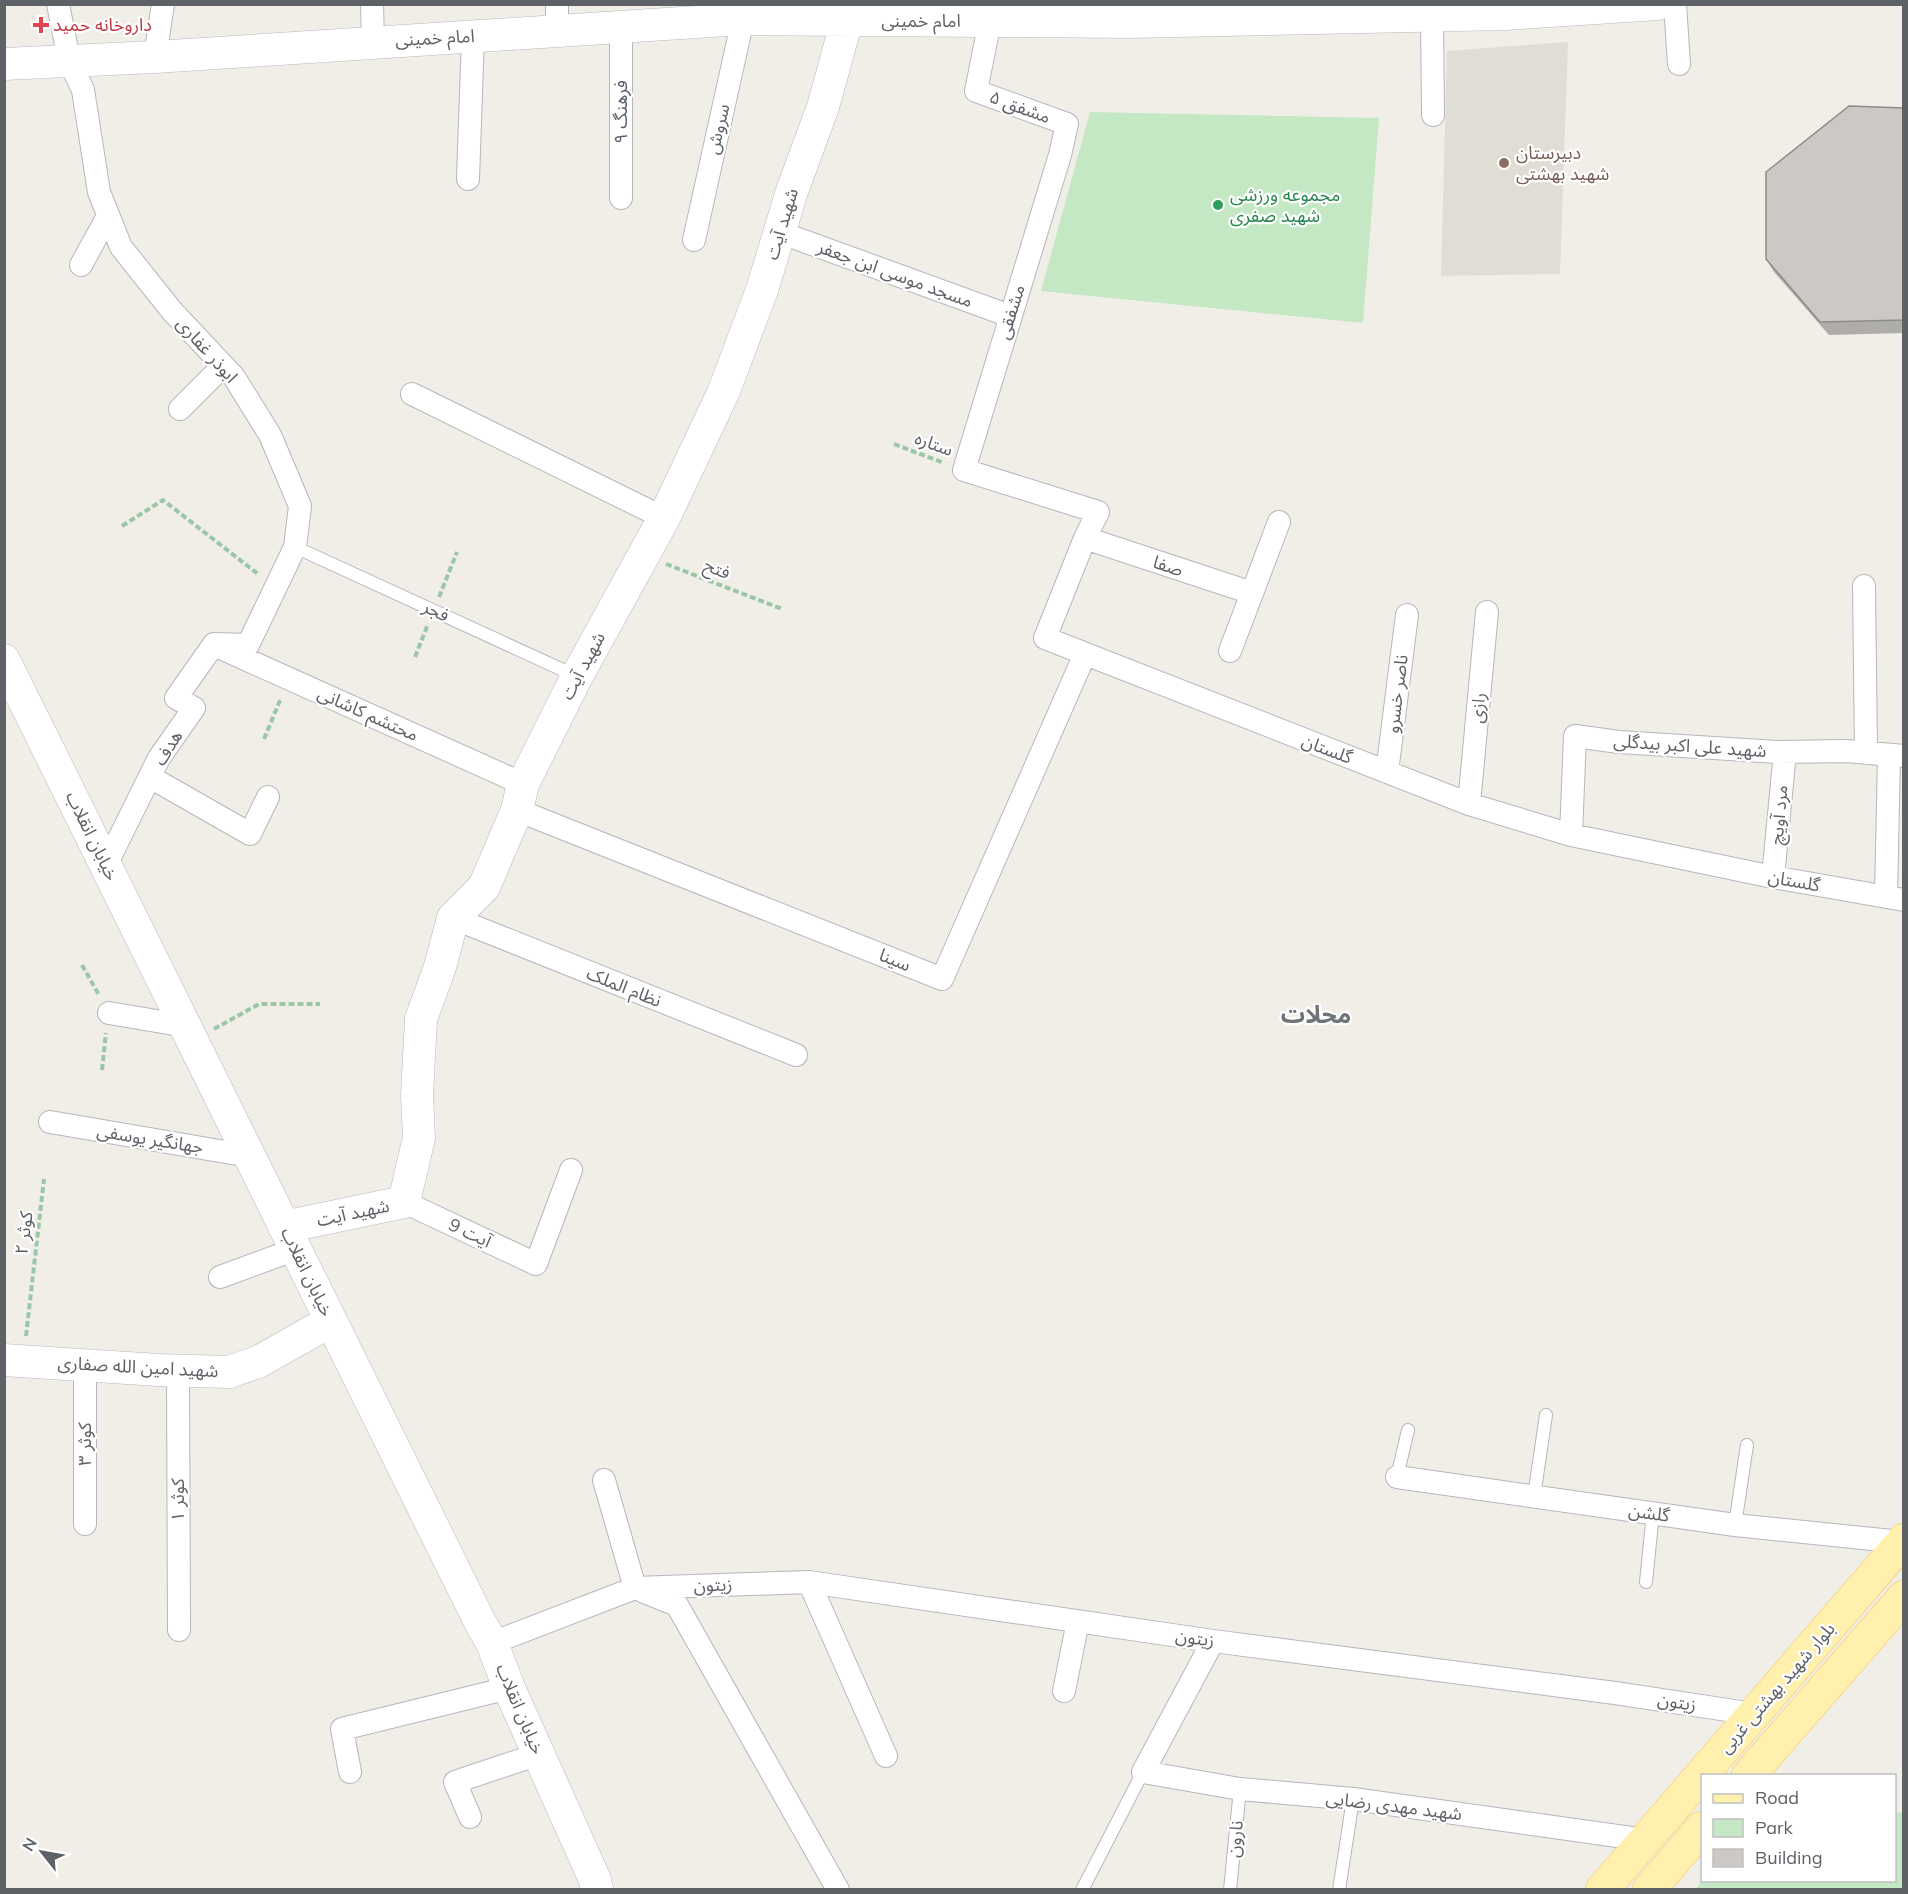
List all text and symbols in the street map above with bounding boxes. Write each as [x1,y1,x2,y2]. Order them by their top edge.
street label: امام خمینی [881,9,961,35]
place label: داروخانه حمید [53,13,152,36]
marker: داروخانه حمید [34,18,48,32]
street label: امام خمینی [395,24,475,54]
street label: فرهنگ ۹ [609,80,632,144]
street label: مشفق ۵ [987,85,1054,128]
street label: سروش [701,101,734,156]
place label: دبیرستان شهید بهشتی [1516,141,1609,185]
marker: دبیرستان شهید بهشتی [1497,156,1511,170]
place label: مجموعه ورزشی شهید صفری [1230,183,1340,227]
street label: شهید آیت [760,185,803,262]
marker: مجموعه ورزشی شهید صفری [1211,198,1225,212]
street label: مسجد موسی ابن جعفر [813,234,976,312]
street label: مشفقی [991,282,1030,342]
street label: ابوذر غفاری [172,312,243,387]
street label: ستاره [912,426,957,461]
street label: صفا [1150,550,1186,581]
street label: فتح [700,553,734,586]
street label: فجر [418,594,453,627]
street label: شهید آیت [555,628,610,704]
street label: ناصر خسرو [1380,653,1413,735]
street label: محتشم کاشانی [313,681,422,748]
street label: رازی [1465,692,1490,724]
street label: هدف [148,726,187,770]
street label: گلستان [1299,728,1356,769]
street label: شهید علی اکبر بیدگلی [1613,729,1767,762]
street label: مرد آویچ [1764,784,1795,846]
street label: خیابان انقلاب [61,787,124,884]
street label: گلستان [1766,865,1822,896]
street label: سینا [876,943,914,976]
street label: نظام الملک [582,961,665,1015]
district label: محلات [1281,999,1351,1029]
street label: جهانگیر یوسفی [95,1119,205,1158]
street label: شهید آیت [315,1194,391,1231]
street label: کوثر ۲ [9,1209,38,1256]
street label: آیت 9 [445,1213,496,1253]
street label: خیابان انقلاب [276,1223,339,1320]
street label: شهید امین الله صفاری [57,1351,219,1382]
street label: کوثر ۳ [73,1422,96,1466]
street label: کوثر ۱ [166,1478,189,1522]
street label: گلشن [1627,1498,1672,1527]
street label: زیتون [693,1572,733,1597]
street label: بلوار شهید بهشتی غربی [1713,1617,1840,1758]
street label: زیتون [1174,1623,1216,1652]
street label: خیابان انقلاب [491,1660,550,1758]
street label: زیتون [1656,1687,1698,1716]
legend [1701,1774,1896,1882]
street label: شهید مهدی رضایی [1325,1786,1463,1825]
text: Road [1755,1786,1799,1809]
text: Park [1755,1816,1794,1839]
street label: نارون [1221,1819,1248,1859]
north arrow [12,1822,72,1882]
text: N [17,1834,41,1855]
text: Building [1755,1846,1823,1869]

